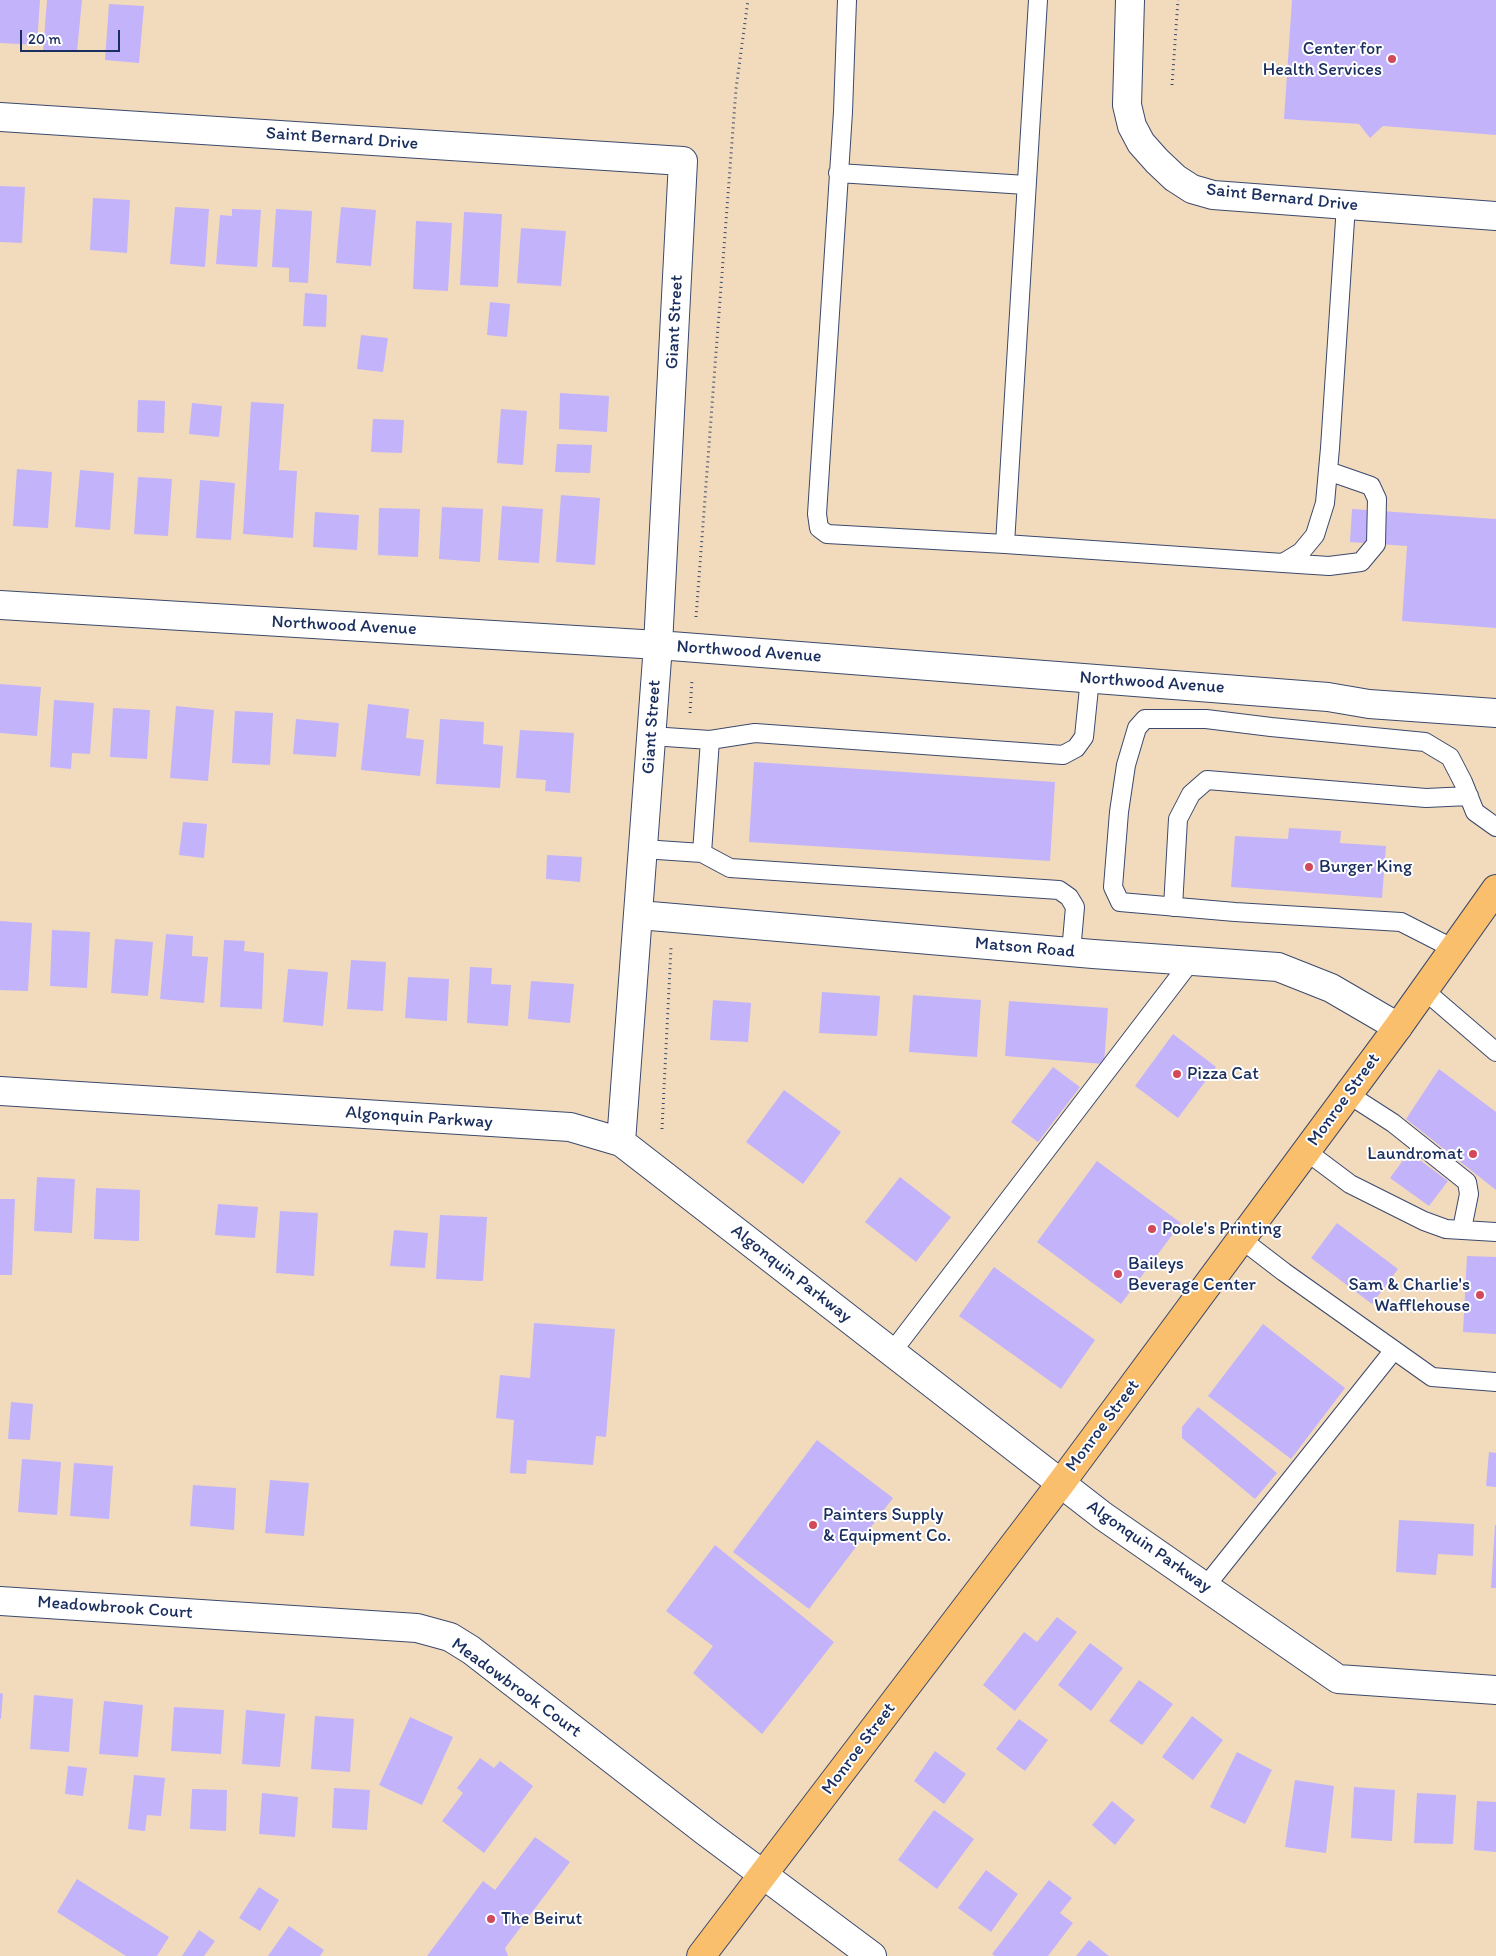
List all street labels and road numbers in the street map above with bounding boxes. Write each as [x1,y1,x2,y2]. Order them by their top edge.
street label: Saint Bernard Drive [265,123,419,155]
street label: Saint Bernard Drive [1205,179,1359,217]
street label: Giant Street [662,274,688,370]
street label: Northwood Avenue [271,611,417,641]
street label: Northwood Avenue [676,636,822,668]
street label: Northwood Avenue [1079,667,1225,699]
street label: Giant Street [638,679,666,775]
street label: Matson Road [974,933,1076,963]
street label: Monroe Street [1303,1049,1385,1151]
street label: Algonquin Parkway [345,1102,493,1134]
street label: Algonquin Parkway [726,1220,856,1328]
street label: Monroe Street [1061,1376,1145,1476]
street label: Algonquin Parkway [1082,1496,1216,1598]
street label: Meadowbrook Court [37,1592,193,1624]
street label: Meadowbrook Court [447,1634,585,1742]
street label: Monroe Street [817,1699,901,1799]

